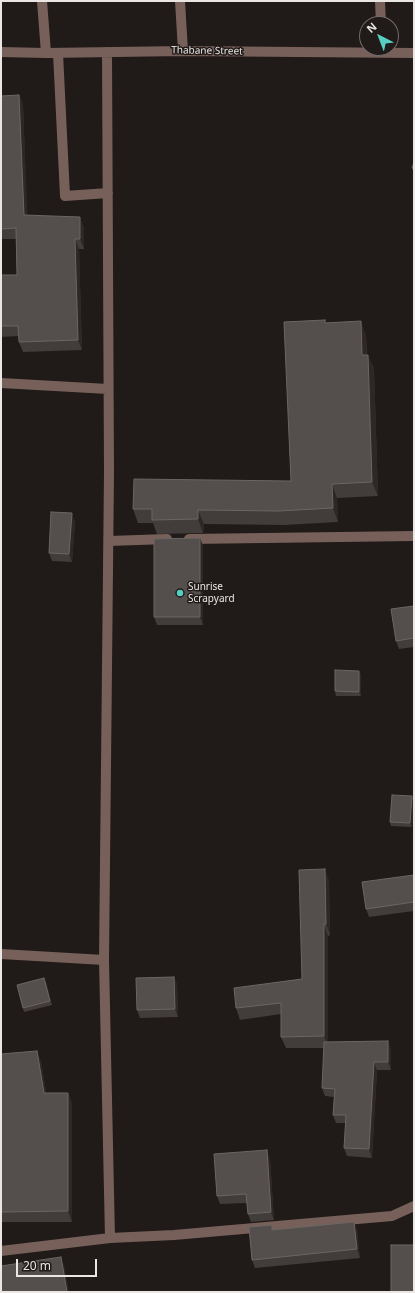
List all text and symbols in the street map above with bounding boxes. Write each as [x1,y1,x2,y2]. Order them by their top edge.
north arrow [359,16,399,56]
text: N [363,19,380,36]
street label: Thabane Street [171,44,243,58]
place label: Sunrise Scrapyard [188,581,235,604]
marker: Sunrise Scrapyard [175,588,185,598]
scale bar [18,1251,99,1277]
text: 20 m [23,1257,51,1274]

